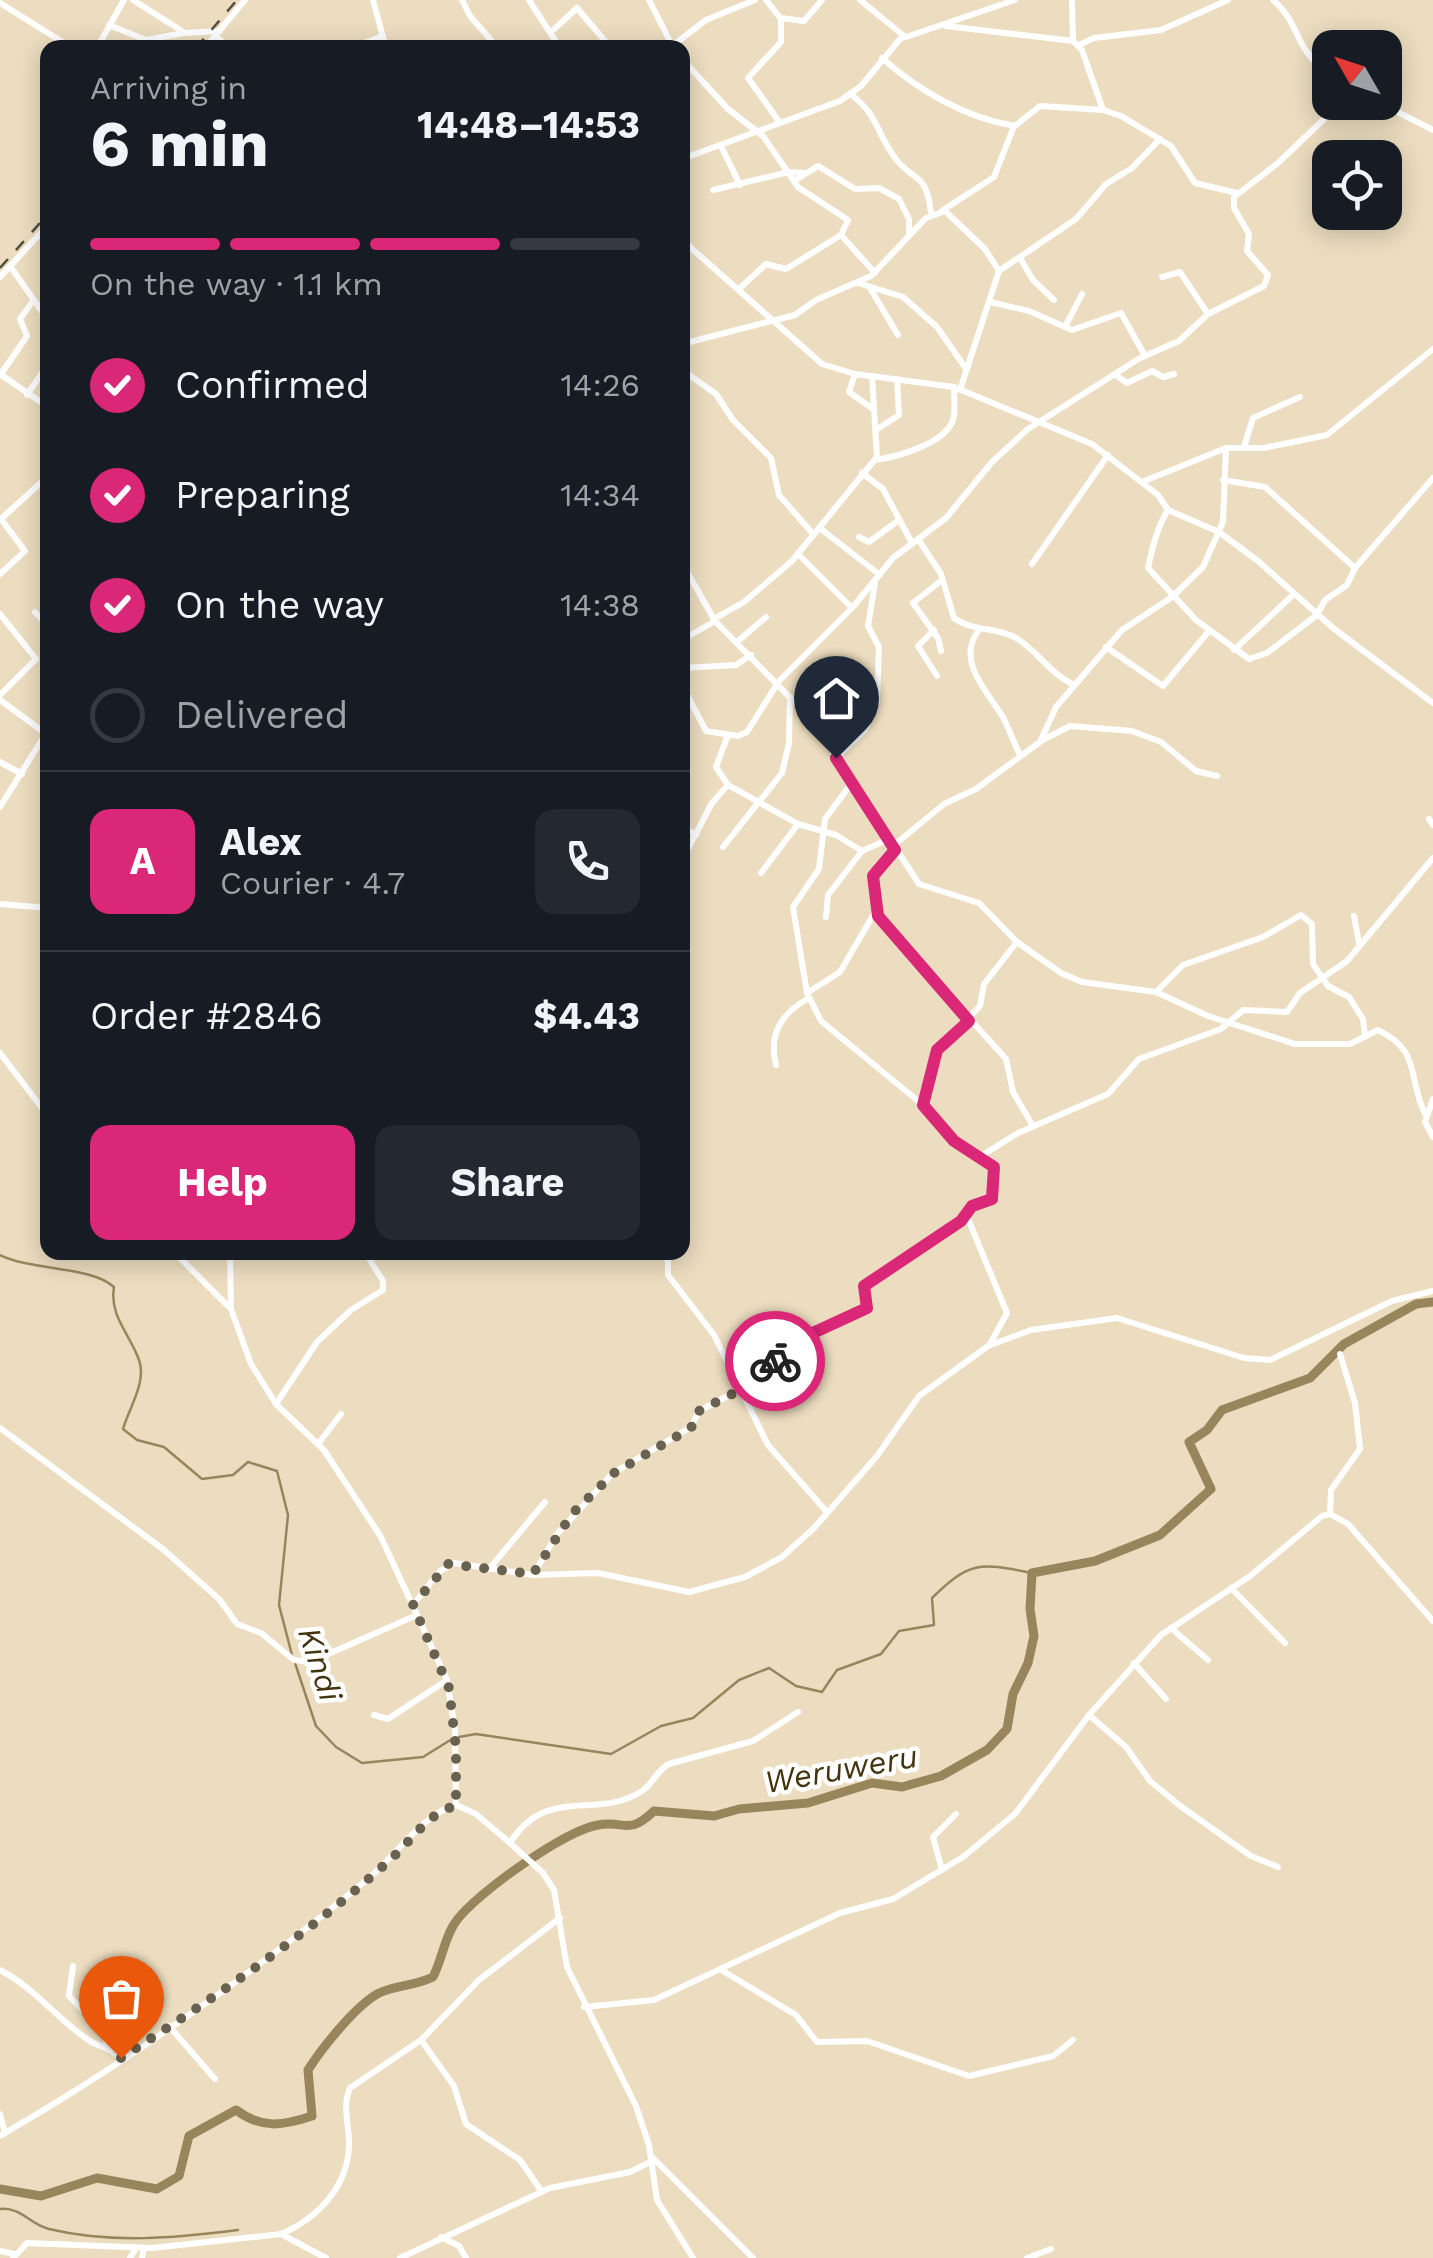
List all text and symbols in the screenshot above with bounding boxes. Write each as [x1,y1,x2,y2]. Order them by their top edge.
north arrow [1312,30,1402,120]
map controls [1312,30,1402,230]
text: Arriving in [90,69,247,107]
text: 14:48–14:53 [417,103,640,147]
text: 6 min [90,106,269,182]
button: locate [1312,140,1402,230]
text: On the way · 1.1 km [90,265,383,303]
icon: check [90,358,145,413]
text: Confirmed [175,363,370,407]
text: 14:26 [560,366,640,404]
icon: check [90,468,145,523]
text: Preparing [175,473,350,517]
text: 14:34 [560,476,640,514]
icon: check [90,578,145,633]
text: On the way [175,583,384,627]
text: 14:38 [560,586,640,624]
pin [794,656,879,759]
icon: home [809,671,864,726]
text: Delivered [175,693,348,737]
button: phone [535,809,640,914]
text: Alex [220,820,302,864]
text: A [130,839,155,883]
text: Courier · 4.7 [220,864,405,902]
text: Order #2846 [90,994,323,1038]
text: $4.43 [533,994,640,1038]
button: Help [90,1125,355,1240]
button: Share [375,1125,640,1240]
courier [725,1311,825,1411]
icon: bike [748,1334,803,1389]
water label: Kindi [290,1622,350,1707]
water label: Weruweru [762,1737,920,1801]
pin [79,1956,164,2059]
icon: bag [94,1971,149,2026]

